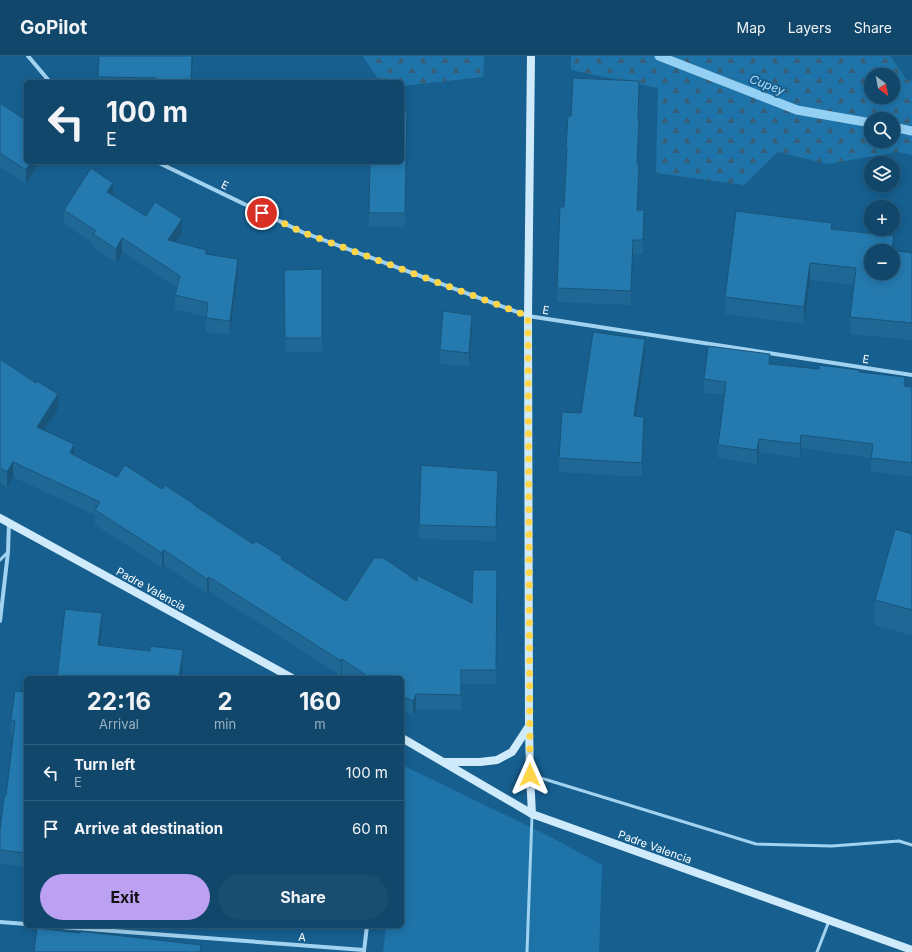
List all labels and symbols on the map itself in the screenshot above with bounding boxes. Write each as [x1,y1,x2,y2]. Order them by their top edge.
north arrow [864,68,900,104]
water label: Cupey [747,71,787,98]
street label: E [219,177,231,193]
pin [245,196,279,230]
street label: E [542,303,550,317]
street label: E [862,352,870,366]
street label: Padre Valencia [114,564,188,614]
position arrow [509,754,551,796]
street label: Padre Valencia [616,827,694,867]
street label: A [298,930,307,944]

